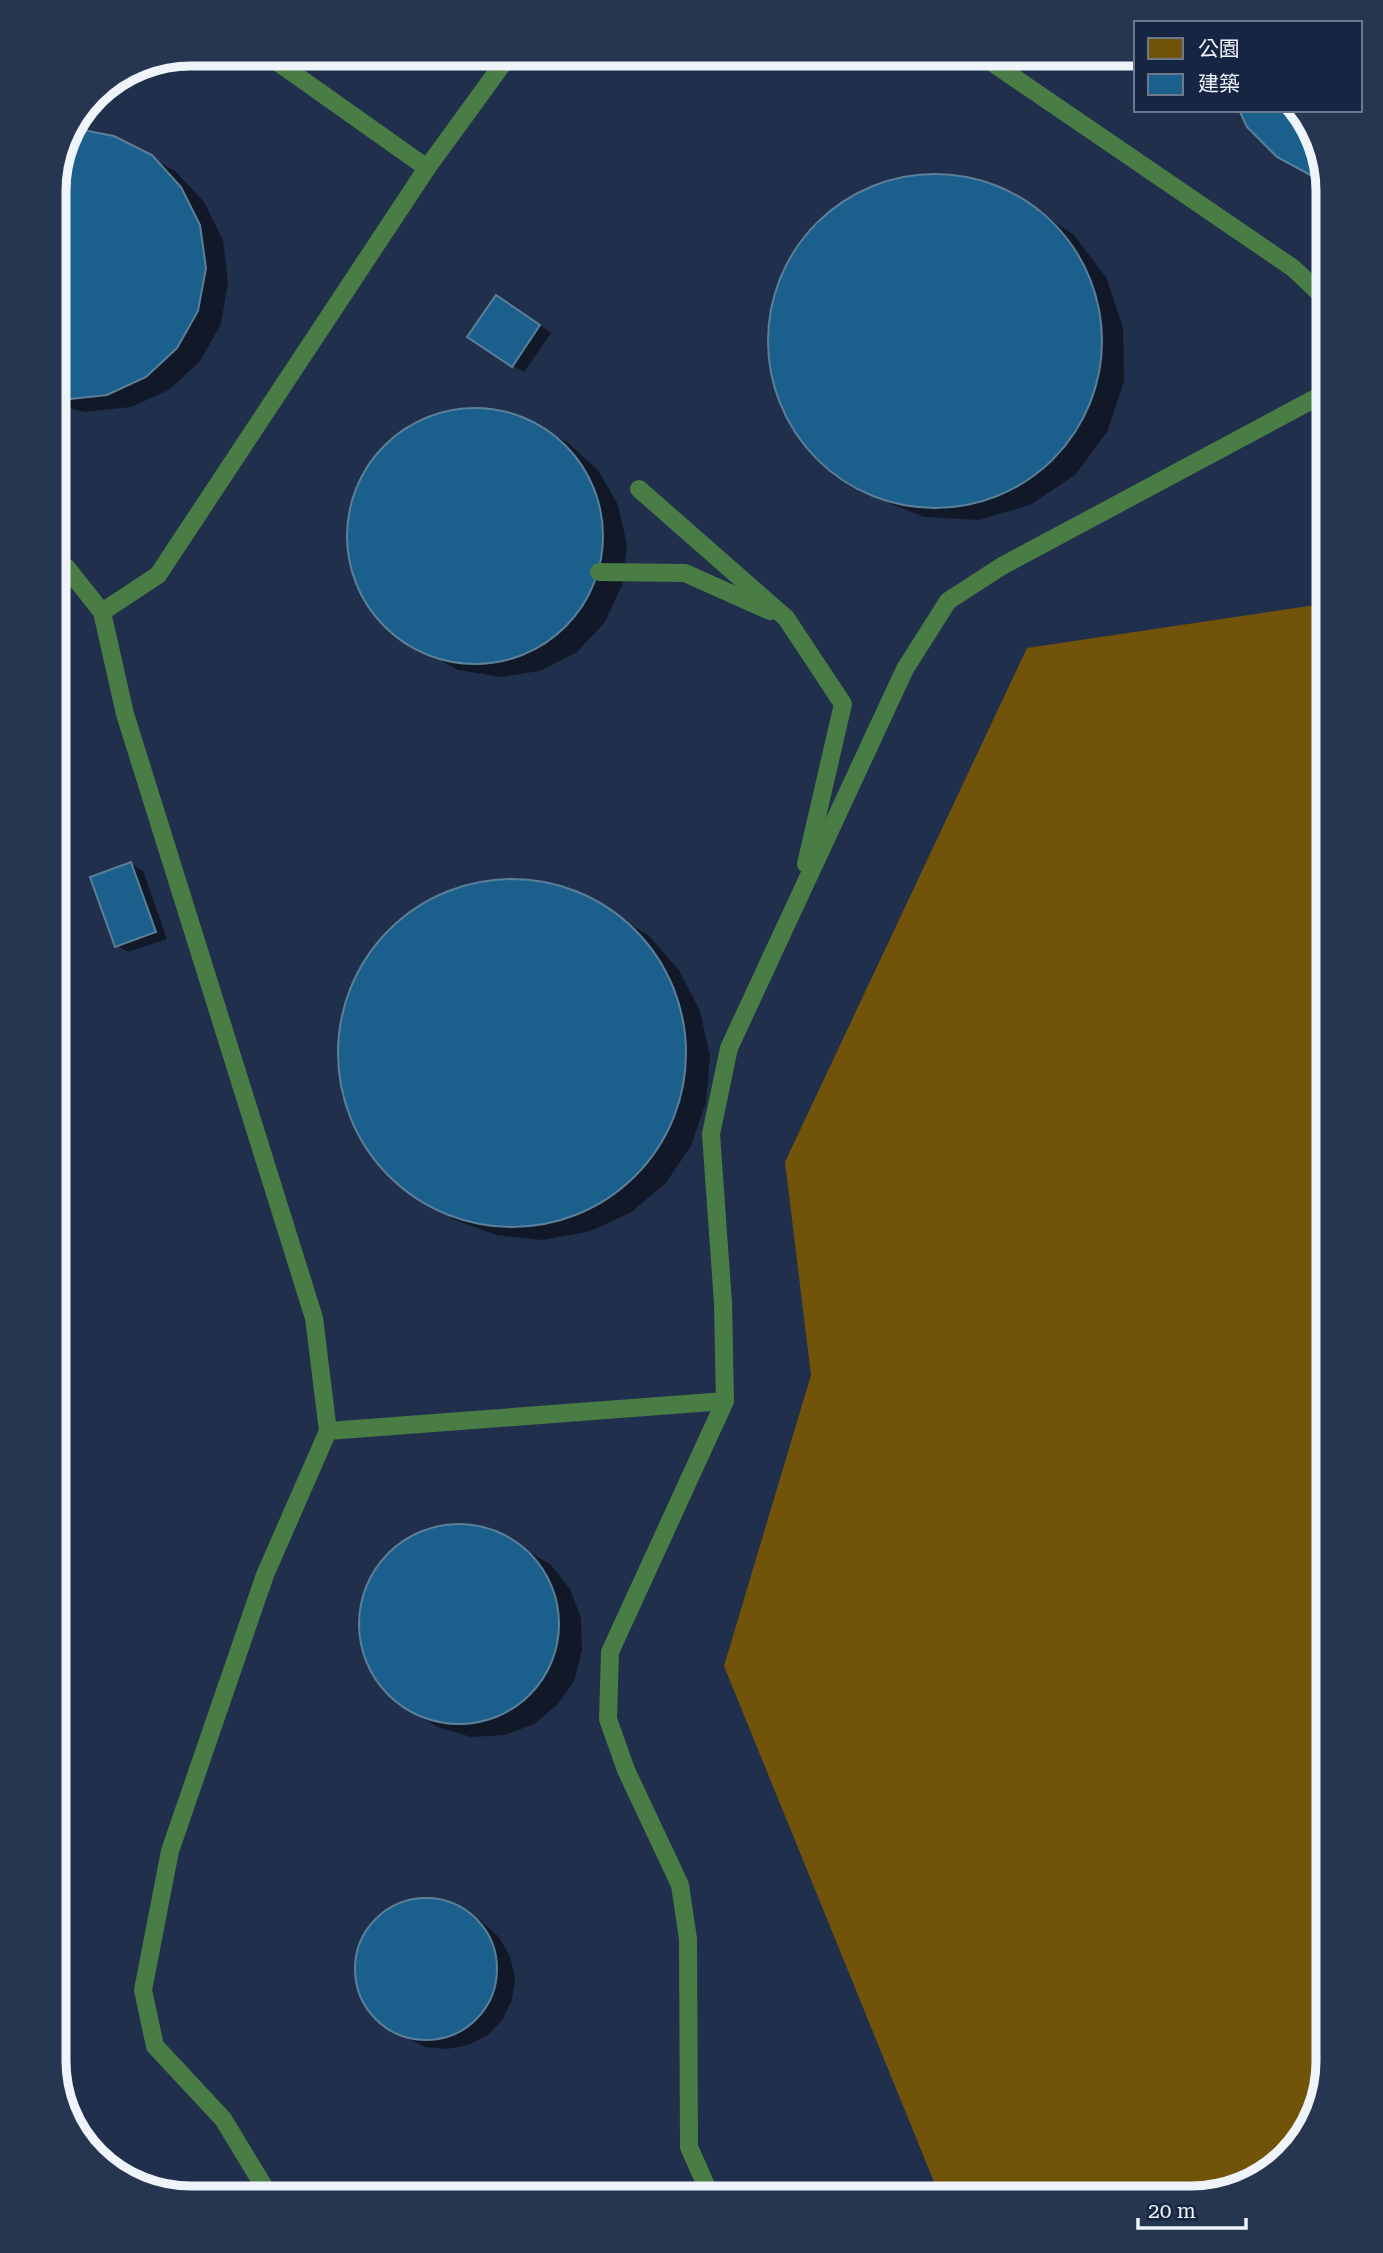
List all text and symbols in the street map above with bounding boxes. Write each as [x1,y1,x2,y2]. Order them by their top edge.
legend [1134,21,1362,112]
text: 公園 [1198,37,1240,61]
text: 建築 [1198,72,1240,96]
scale bar [1138,2186,1246,2230]
text: 20 m [1148,2199,1196,2223]

